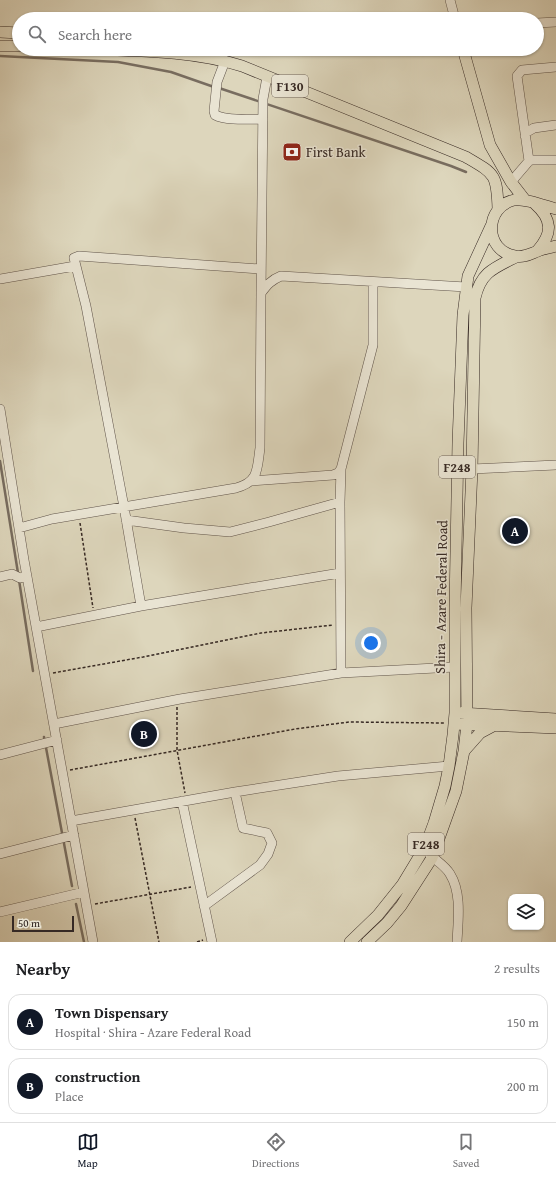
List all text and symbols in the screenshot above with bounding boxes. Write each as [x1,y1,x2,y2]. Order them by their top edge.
search box [12,12,544,56]
icon: search [26,23,48,45]
text: Search here [58,24,132,45]
road number: F130 [272,75,308,97]
bank icon: First Bank [281,141,303,163]
place label: First Bank [306,142,367,162]
road number: F248 [439,456,475,478]
pin: A [502,516,528,546]
street label: Shira - Azare Federal Road [430,519,452,674]
your location [361,633,381,653]
pin: B [131,719,157,749]
road number: F248 [408,833,444,855]
map controls [508,894,544,930]
button: layers [508,894,544,930]
scale bar [12,914,74,933]
text: 50 m [18,915,40,931]
text: Nearby [16,956,70,981]
text: 2 results [494,959,540,978]
text: Town Dispensary [55,1002,168,1023]
text: A [26,1013,34,1032]
text: 150 m [507,1013,539,1032]
text: Hospital · Shira - Azare Federal Road [55,1023,251,1042]
text: construction [55,1066,140,1087]
text: B [26,1077,34,1096]
text: 200 m [507,1077,539,1096]
text: Place [55,1087,84,1106]
tab: Map [77,1131,99,1171]
tab: Directions [252,1131,299,1171]
tab: Saved [453,1131,479,1171]

